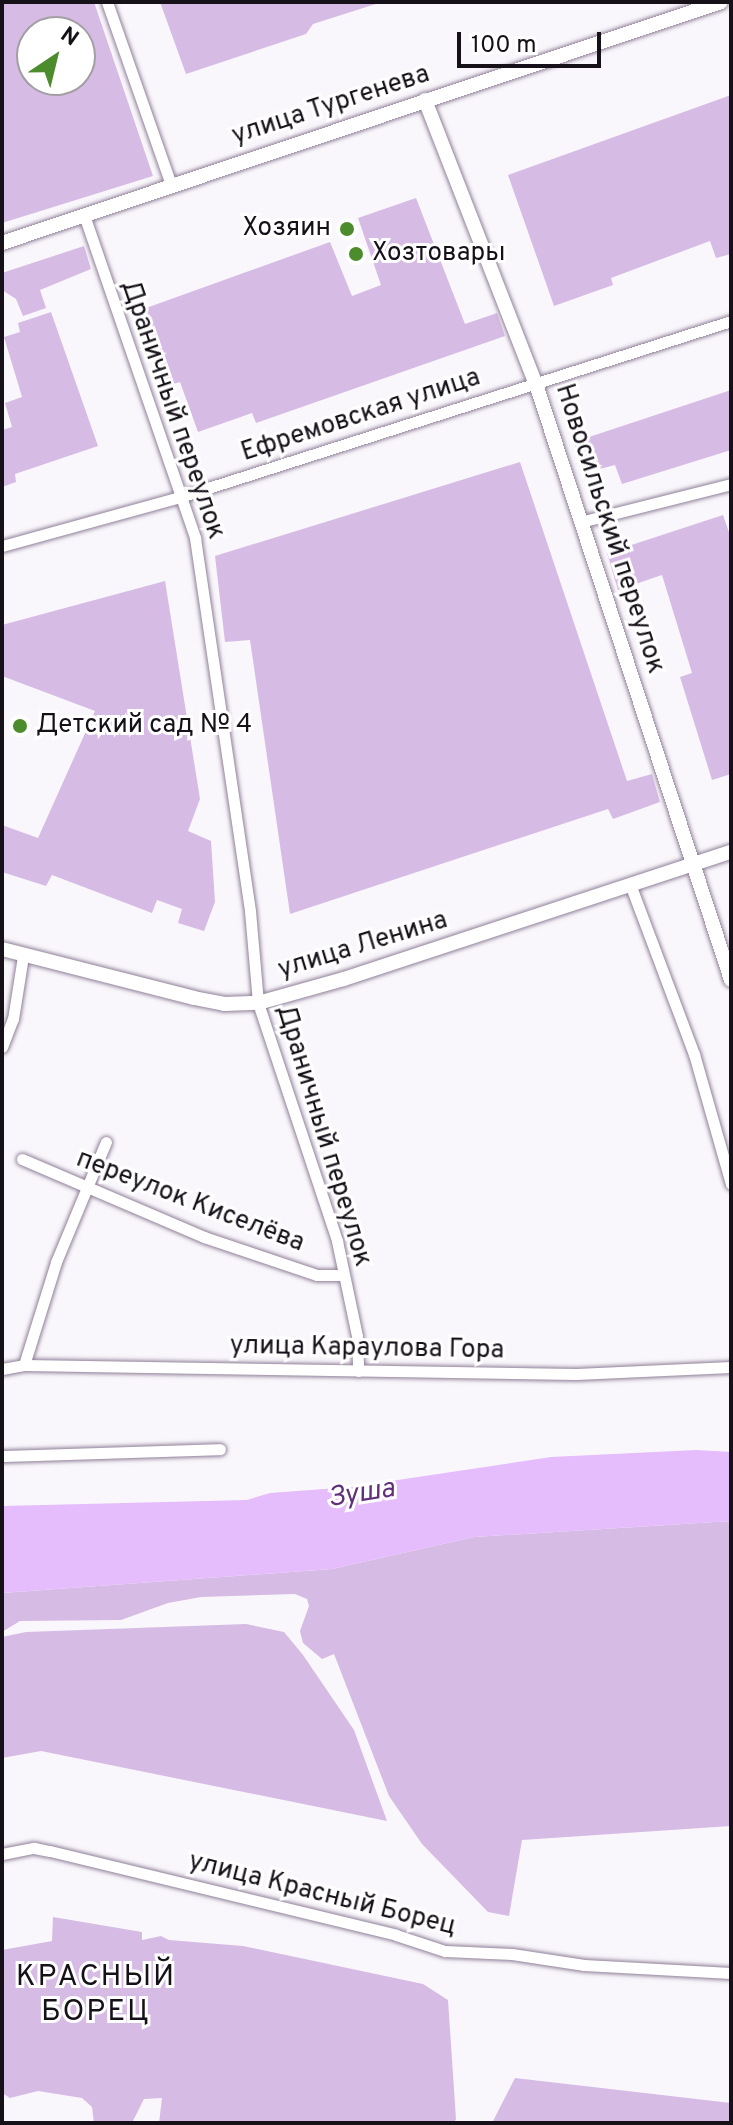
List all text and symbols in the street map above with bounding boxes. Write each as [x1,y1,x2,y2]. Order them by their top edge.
north arrow [16,16,96,96]
scale bar [461,16,605,66]
text: N [55,22,83,53]
text: 100 m [471,31,537,61]
street label: улица Тургенева [228,59,434,153]
place label: Хозяин [243,213,331,245]
marker: Хозяин [338,220,356,238]
place label: Хозтовары [372,238,506,270]
marker: Хозтовары [347,245,365,263]
street label: Драничный переулок [113,276,231,544]
street label: Ефремовская улица [238,363,484,469]
street label: Новосильский переулок [547,380,671,678]
place label: Детский сад № 4 [36,710,252,742]
marker: Детский сад № 4 [11,717,29,735]
street label: улица Ленина [275,905,451,987]
street label: Драничный переулок [268,1002,378,1270]
street label: переулок Киселёва [72,1144,308,1260]
street label: улица Караулова Гора [229,1331,505,1367]
water label: Зуша [327,1472,397,1516]
street label: улица Красный Борец [185,1847,459,1943]
district label: КРАСНЫЙ БОРЕЦ [16,1960,176,2030]

